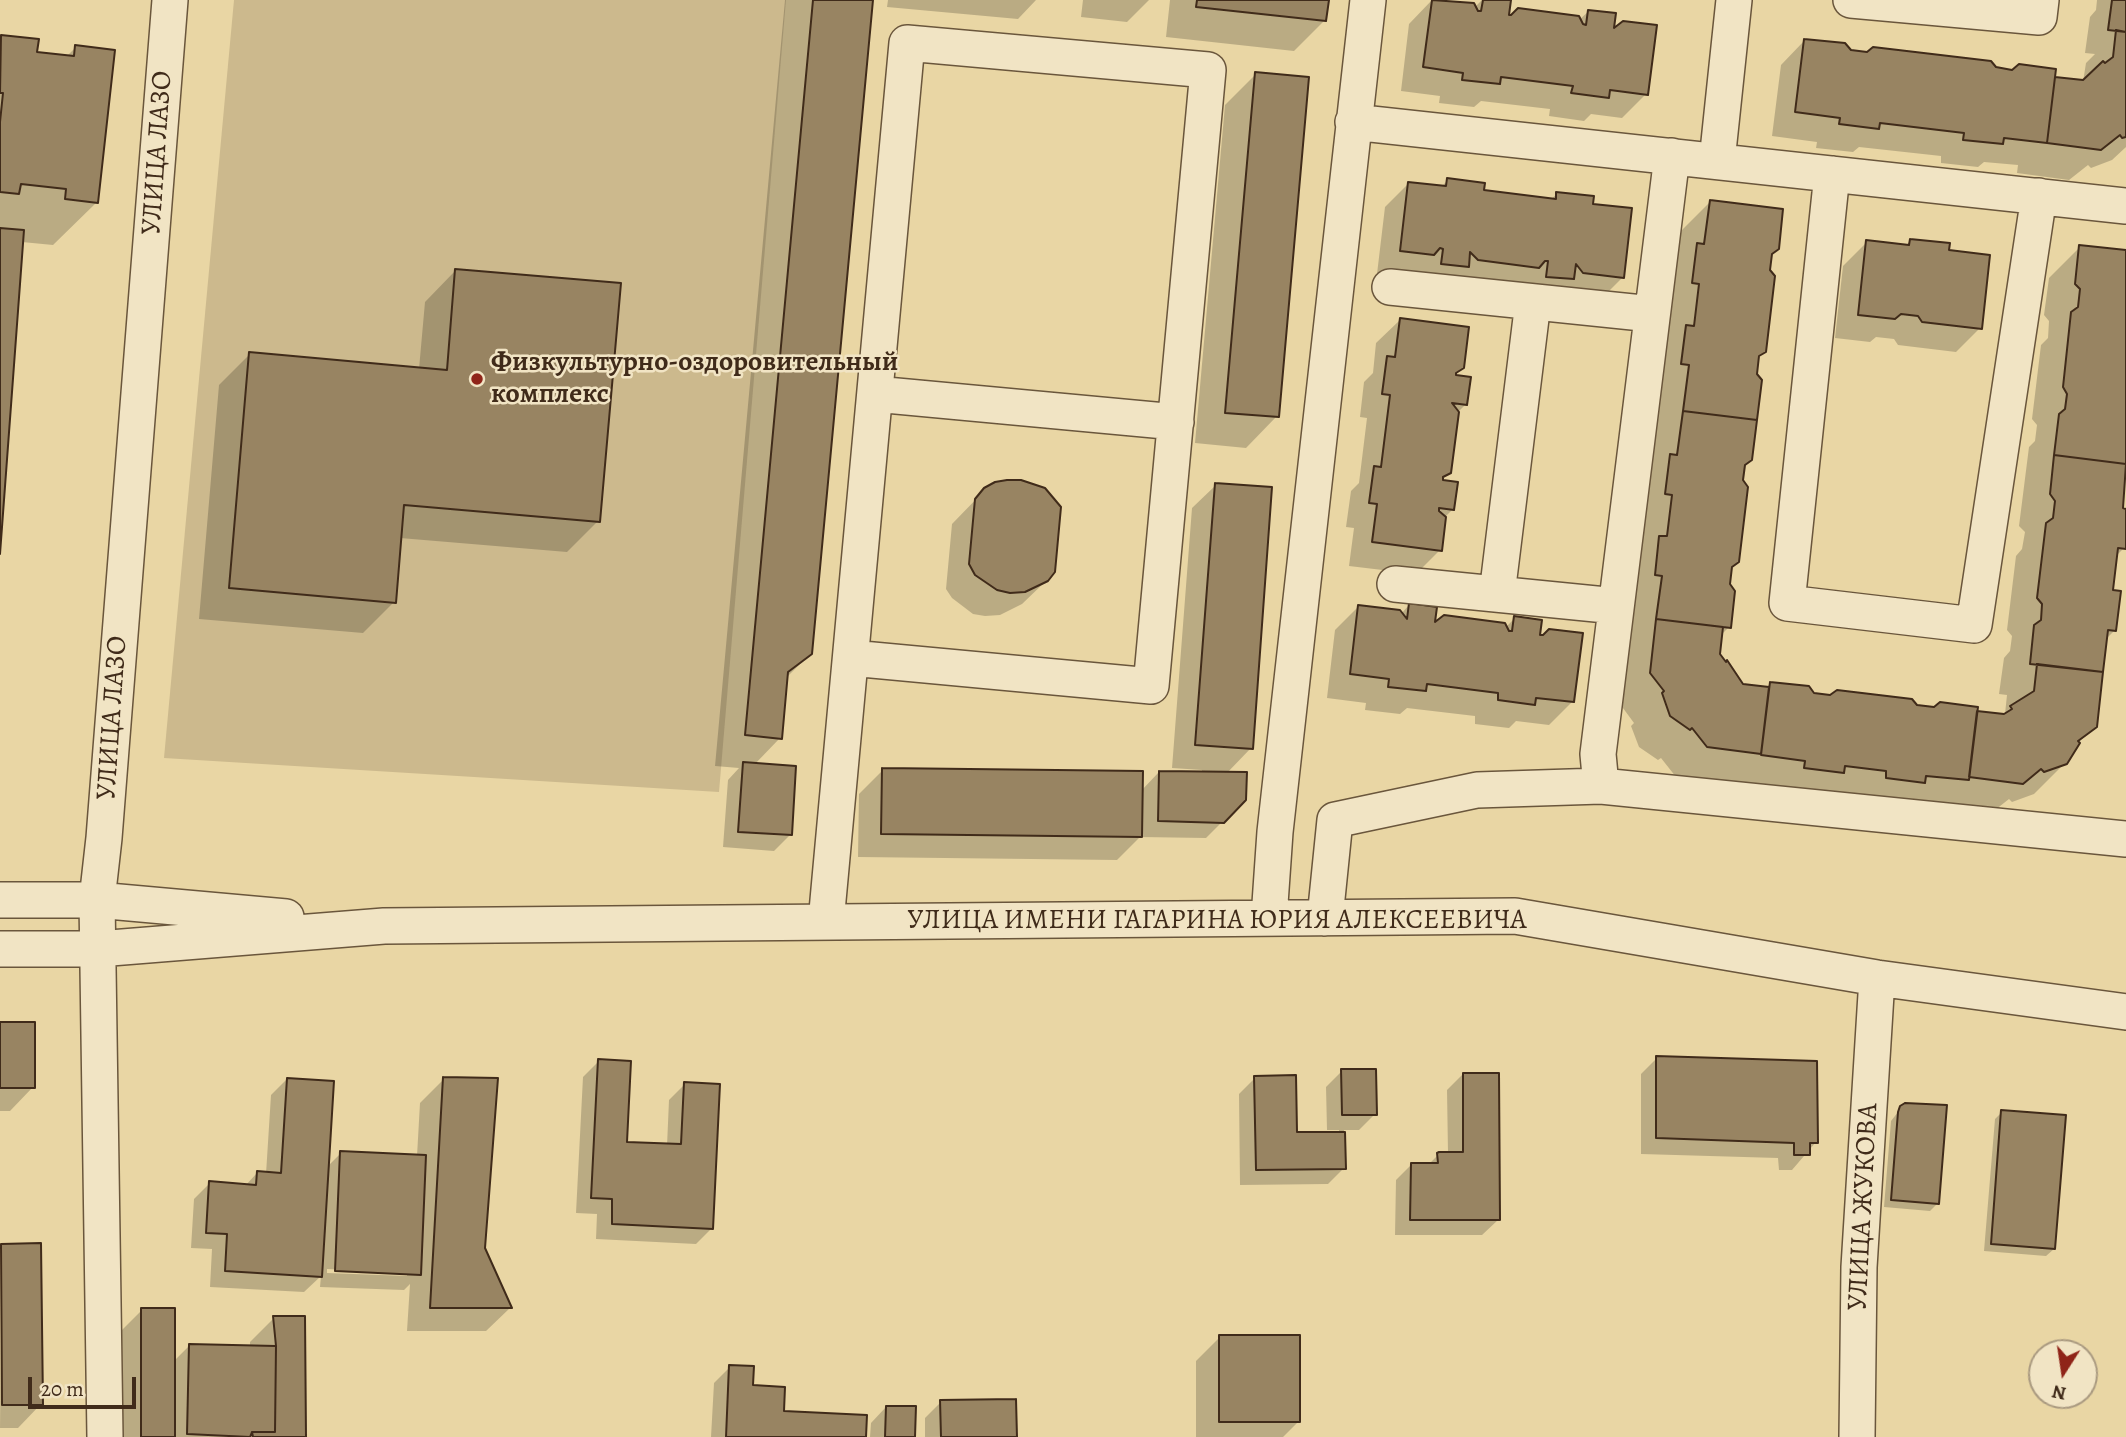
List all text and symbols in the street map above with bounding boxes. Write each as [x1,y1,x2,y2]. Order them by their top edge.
street label: УЛИЦА ЛАЗО [135,70,181,236]
place label: Физкультурно-оздоровительный комплекс [491,346,898,412]
marker: Физкультурно-оздоровительный комплекс [469,371,485,387]
street label: УЛИЦА ЛАЗО [90,635,136,801]
street label: УЛИЦА ИМЕНИ ГАГАРИНА ЮРИЯ АЛЕКСЕЕВИЧА [907,904,1527,938]
street label: УЛИЦА ЖУКОВА [1842,1102,1886,1312]
north arrow [2028,1339,2098,1409]
scale bar [32,1364,140,1408]
text: 20 m [41,1375,84,1403]
text: N [2050,1378,2069,1407]

